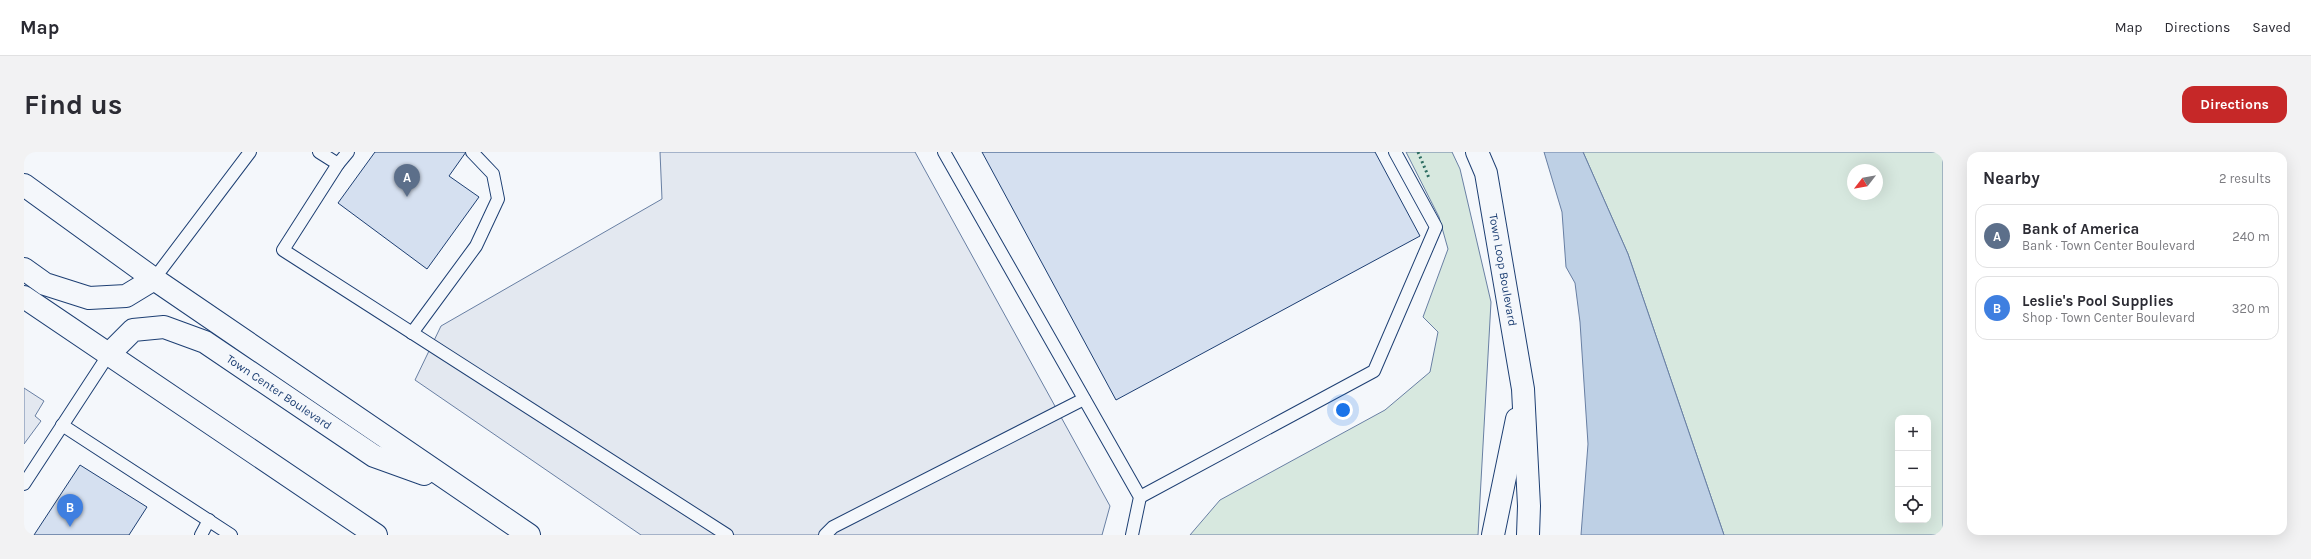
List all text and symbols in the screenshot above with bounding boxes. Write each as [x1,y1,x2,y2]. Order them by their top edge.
text: Map [20,17,59,39]
text: Map [2115,19,2143,36]
text: Directions [2165,19,2230,36]
text: Saved [2252,19,2291,36]
button: Directions [2182,86,2287,123]
text: Find us [24,88,123,121]
pin: A [394,164,420,197]
north arrow [1847,164,1883,200]
text: Nearby [1983,168,2040,188]
text: 2 results [2219,171,2271,186]
street label: Town Loop Boulevard [1486,213,1520,327]
text: Bank of America [2022,220,2139,238]
text: A [1993,229,2001,244]
text: 240 m [2232,229,2270,244]
text: Bank · Town Center Boulevard [2022,238,2195,253]
text: Leslie's Pool Supplies [2022,292,2174,310]
text: B [1993,301,2001,316]
text: 320 m [2232,301,2270,316]
text: Shop · Town Center Boulevard [2022,310,2195,325]
street label: Town Center Boulevard [224,352,334,432]
your location [1333,400,1353,420]
map controls [1895,415,1931,523]
button: + [1895,415,1931,451]
button: − [1895,451,1931,487]
button: locate [1895,487,1931,523]
pin: B [57,494,83,527]

